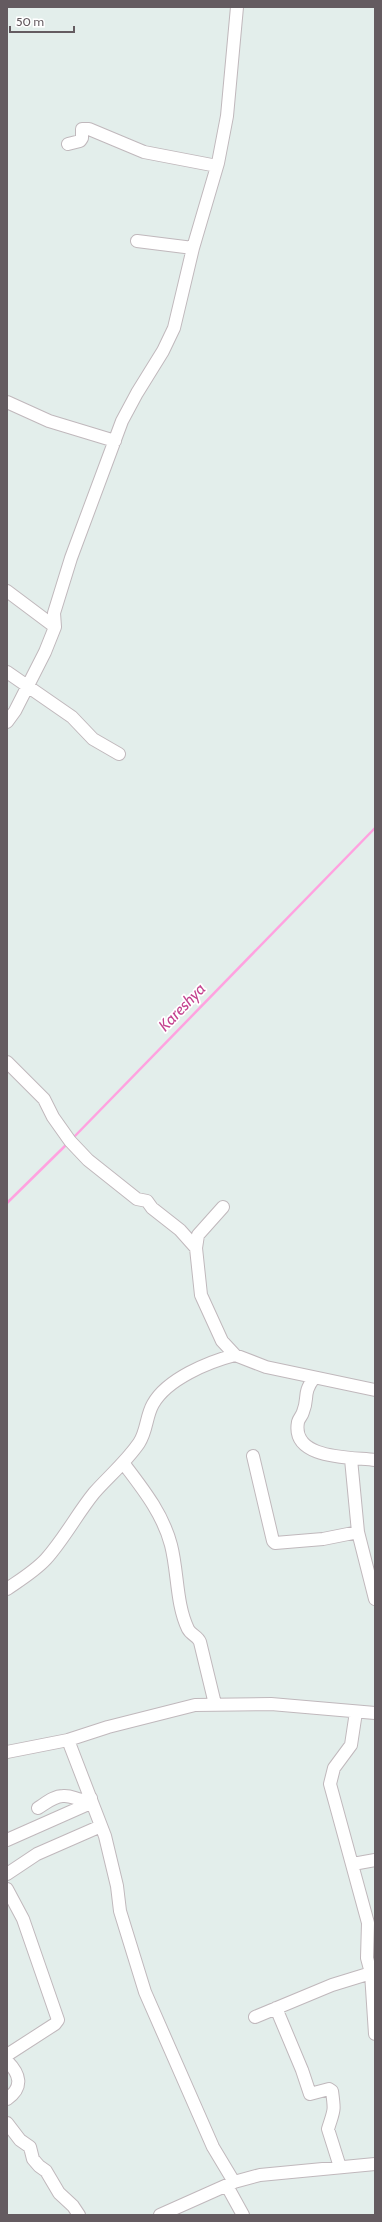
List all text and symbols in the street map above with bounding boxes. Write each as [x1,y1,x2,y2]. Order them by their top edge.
scale bar [10,8,74,34]
text: 50 m [16,14,44,29]
water label: Kareshya [155,979,209,1035]

